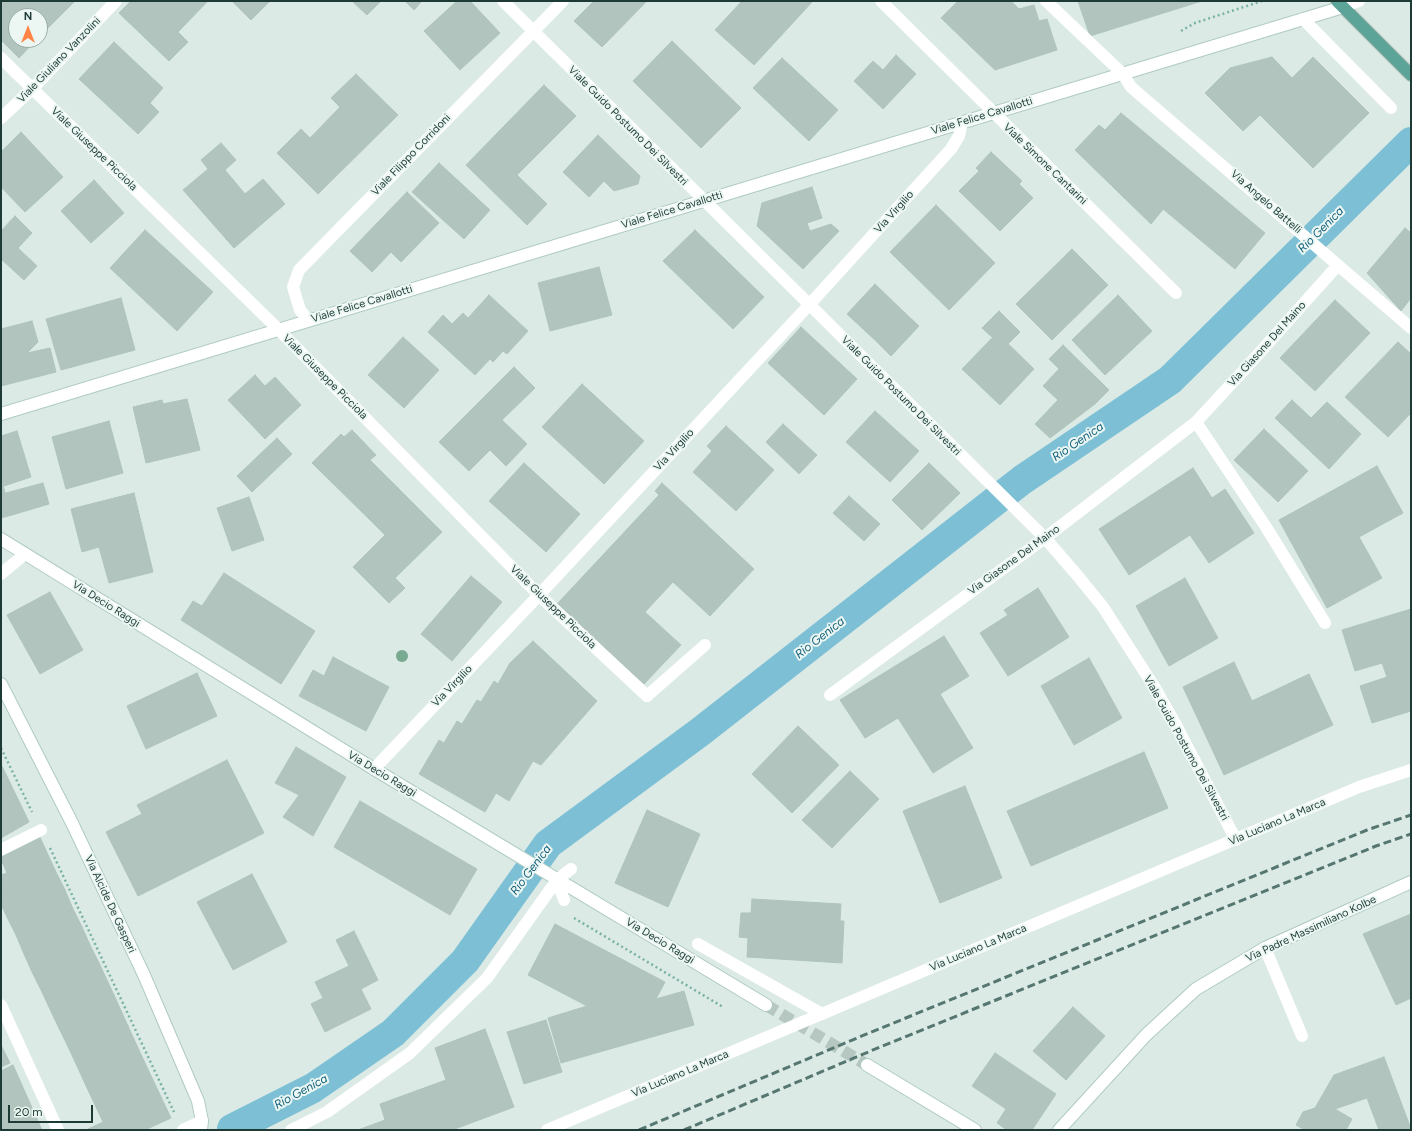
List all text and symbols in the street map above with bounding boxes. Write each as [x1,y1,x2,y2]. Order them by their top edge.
north arrow [8,8,48,48]
text: N [24,10,32,23]
street label: Viale Giuliano Vanzolini [15,14,103,106]
street label: Viale Guido Postumo Dei Silvestri [565,63,691,189]
street label: Viale Felice Cavallotti [930,94,1034,138]
street label: Viale Giuseppe Picciola [48,104,140,194]
street label: Viale Filippo Corridoni [369,111,453,199]
street label: Viale Simone Cantarini [1000,121,1090,207]
street label: Via Angelo Battelli [1228,167,1304,237]
street label: Viale Felice Cavallotti [620,188,724,232]
street label: Via Virgilio [871,188,917,236]
water label: Rio Genica [1295,204,1347,256]
street label: Viale Felice Cavallotti [310,282,414,326]
street label: Via Giasone Del Maino [1225,299,1309,389]
street label: Viale Giuseppe Picciola [280,332,370,422]
street label: Viale Guido Postumo Dei Silvestri [838,333,964,459]
water label: Rio Genica [1050,420,1106,464]
street label: Via Virgilio [651,426,697,474]
street label: Via Giasone Del Maino [966,522,1062,598]
street label: Viale Giuseppe Picciola [507,562,599,652]
street label: Via Decio Raggi [70,578,142,630]
water label: Rio Genica [792,614,848,662]
street label: Via Virgilio [429,662,475,710]
street label: Viale Guido Postumo Dei Silvestri [1141,673,1231,823]
street label: Via Decio Raggi [345,748,419,800]
street label: Via Luciano La Marca [1227,796,1327,848]
water label: Rio Genica [508,842,554,898]
street label: Via Alcide De Gasperi [82,853,138,955]
street label: Via Padre Massimiliano Kolbe [1244,893,1378,965]
street label: Via Decio Raggi [623,915,697,967]
street label: Via Luciano La Marca [928,922,1028,974]
street label: Via Luciano La Marca [630,1048,730,1100]
water label: Rio Genica [272,1071,330,1113]
scale bar [10,1097,95,1123]
text: 20 m [15,1105,43,1119]

